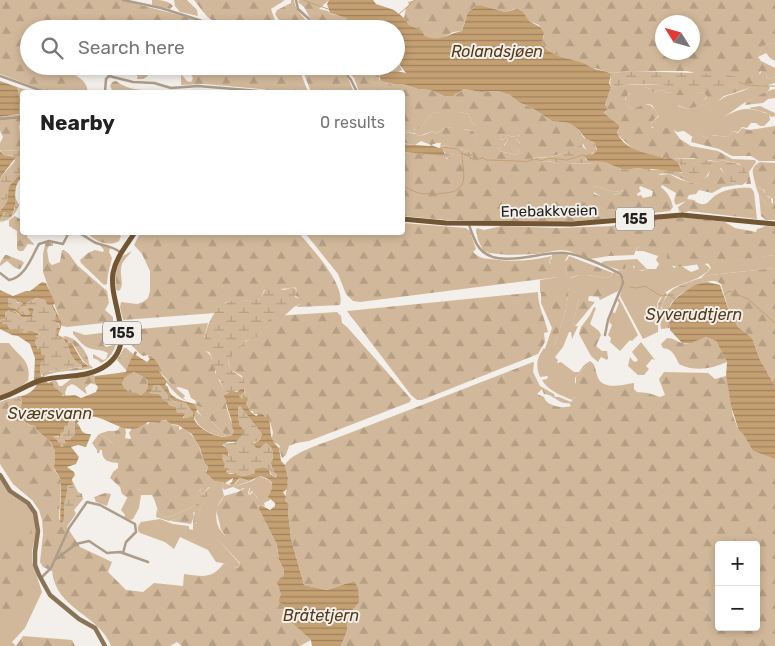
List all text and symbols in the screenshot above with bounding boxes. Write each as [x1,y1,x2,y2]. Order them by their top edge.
north arrow [655,15,700,60]
search box [20,20,405,75]
icon: search [38,34,66,62]
text: Search here [78,36,185,59]
water label: Rolandsjøen [451,42,543,61]
text: Nearby [40,110,115,135]
text: 0 results [320,113,385,132]
street label: Enebakkveien [500,201,598,221]
road number: 155 [616,208,654,230]
water label: Syverudtjern [646,305,742,324]
road number: 155 [103,322,141,344]
water label: Sværsvann [8,404,92,423]
map controls [715,541,760,631]
button: + [715,541,760,586]
button: − [715,586,760,631]
water label: Bråtetjern [283,606,359,625]

